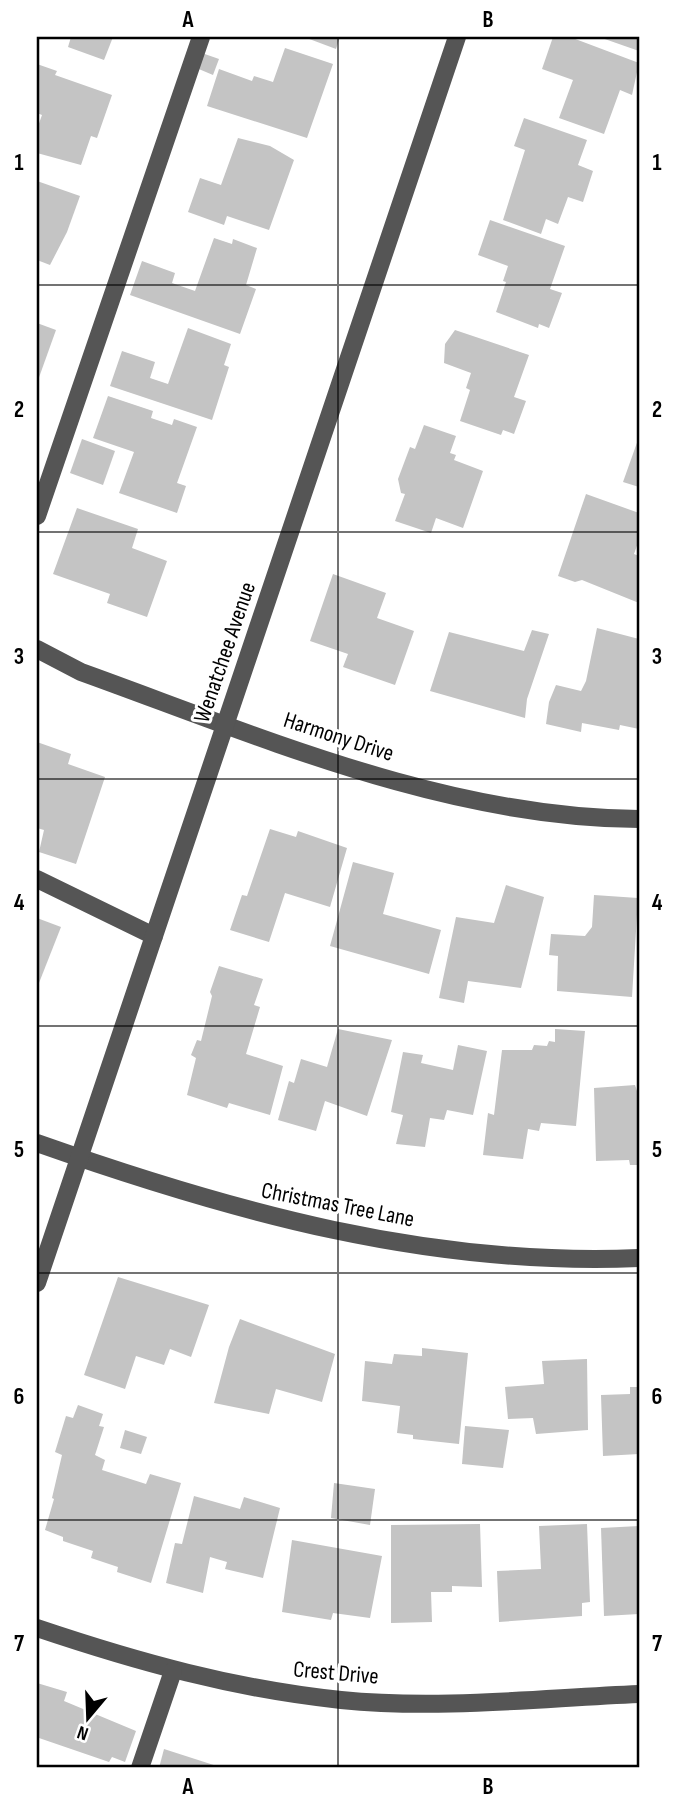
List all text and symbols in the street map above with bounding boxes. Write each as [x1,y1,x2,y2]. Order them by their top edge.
text: A [182,6,195,34]
text: B [483,6,494,34]
text: 1 [14,149,24,177]
text: 1 [652,149,662,177]
text: 2 [14,396,24,424]
text: 2 [652,396,662,424]
street label: Wenatchee Avenue [188,578,262,726]
text: 3 [14,643,24,671]
text: 3 [652,643,662,671]
street label: Harmony Drive [280,706,397,768]
text: 4 [14,889,25,917]
text: 4 [652,889,663,917]
text: 5 [14,1136,24,1164]
text: 5 [652,1136,662,1164]
street label: Christmas Tree Lane [259,1176,417,1234]
text: 6 [14,1383,24,1411]
text: 6 [652,1383,662,1411]
text: 7 [14,1630,24,1658]
text: 7 [652,1630,662,1658]
street label: Crest Drive [292,1655,380,1691]
north arrow [52,1682,122,1752]
text: N [74,1720,91,1745]
text: A [182,1773,195,1801]
text: B [483,1773,494,1801]

